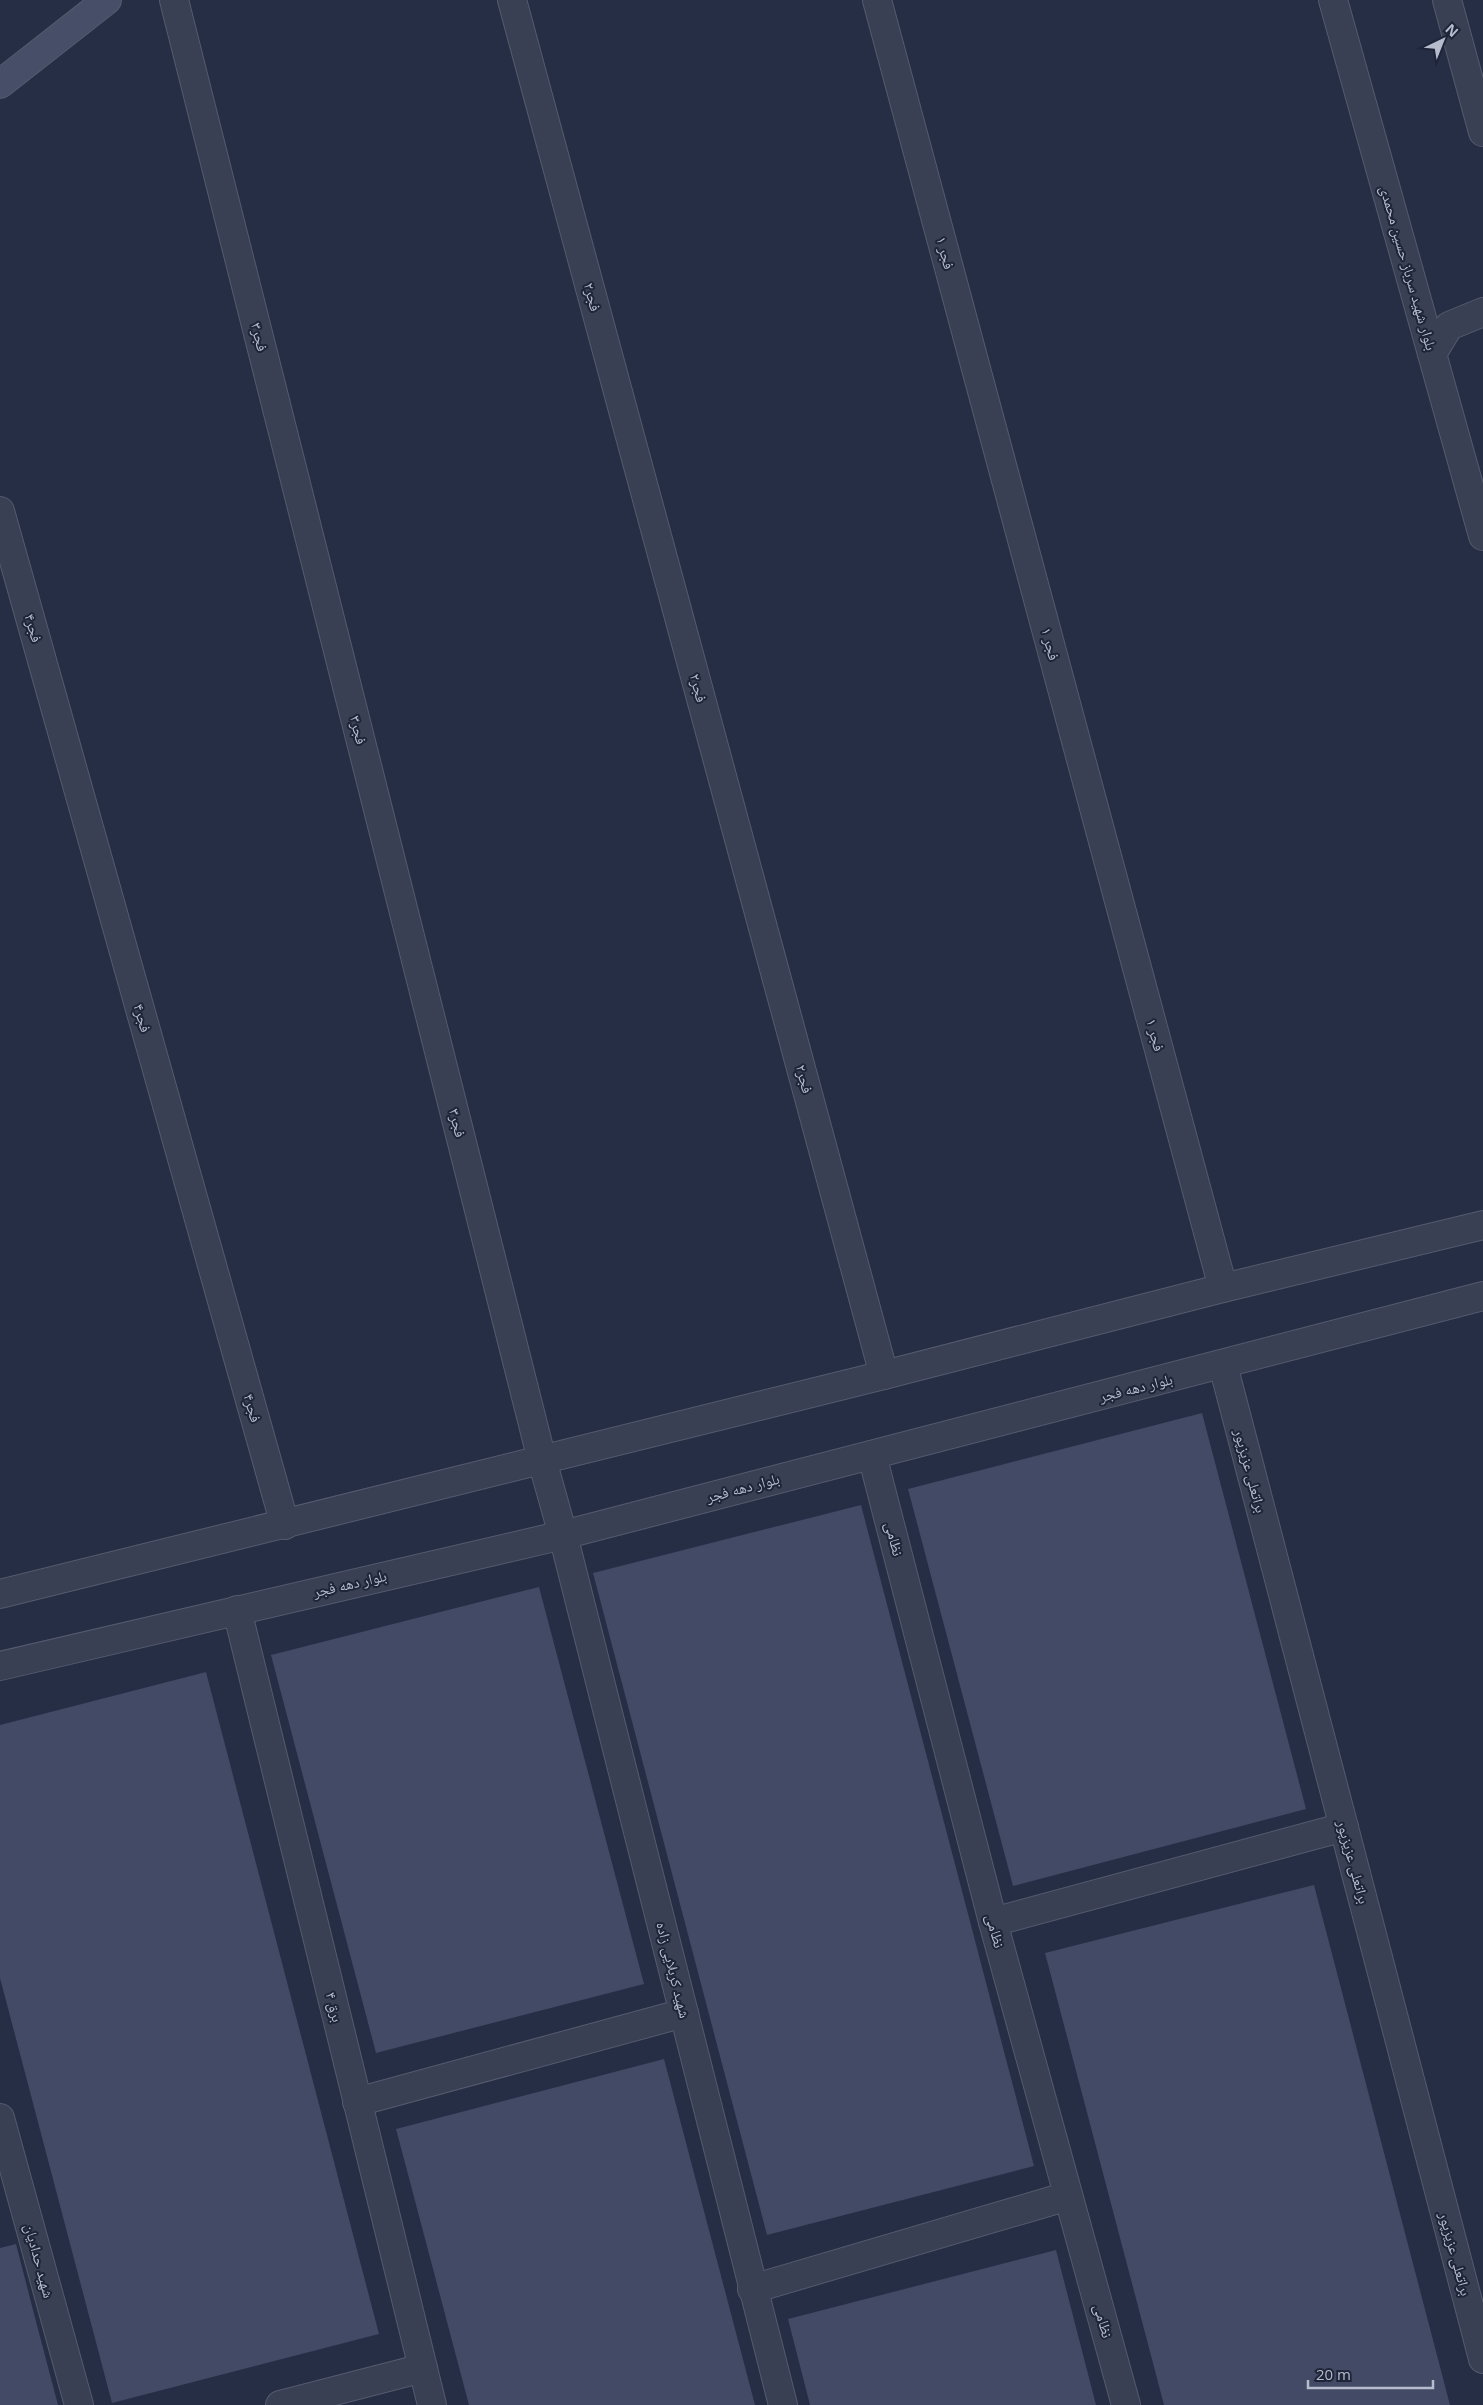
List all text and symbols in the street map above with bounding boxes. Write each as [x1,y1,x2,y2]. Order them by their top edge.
north arrow [1418,15,1468,65]
text: N [1442,19,1463,41]
street label: بلوار شهید سرباز حسین محمدی [1375,183,1442,353]
street label: فجر ۱ [932,234,960,271]
street label: فجر۲ [580,280,606,313]
street label: فجر۳ [247,320,273,353]
street label: فجر۴ [20,611,48,644]
street label: فجر ۱ [1037,625,1065,662]
street label: فجر۲ [686,671,712,704]
street label: فجر۳ [346,713,372,746]
street label: فجر۴ [129,1001,157,1034]
street label: فجر ۱ [1142,1016,1170,1053]
street label: فجر۲ [792,1062,818,1095]
street label: فجر۳ [445,1106,471,1139]
street label: بلوار دهه فجر [1096,1368,1175,1406]
street label: فجر۴ [239,1391,267,1424]
street label: براتعلی عزیزپور [1229,1426,1272,1515]
street label: بلوار دهه فجر [703,1468,782,1507]
street label: نظامی [880,1520,909,1558]
street label: بلوار دهه فجر [310,1565,389,1601]
street label: براتعلی عزیزپور [1332,1817,1375,1906]
street label: نظامی [981,1911,1010,1950]
street label: شهید کربلایی زاده [651,1920,696,2020]
street label: برق ۴ [321,1990,348,2024]
street label: براتعلی عزیزپور [1434,2209,1477,2298]
street label: شهید حدادیان [19,2221,60,2300]
street label: نظامی [1089,2301,1118,2340]
scale bar [1308,2358,1433,2390]
text: 20 m [1316,2364,1351,2384]

